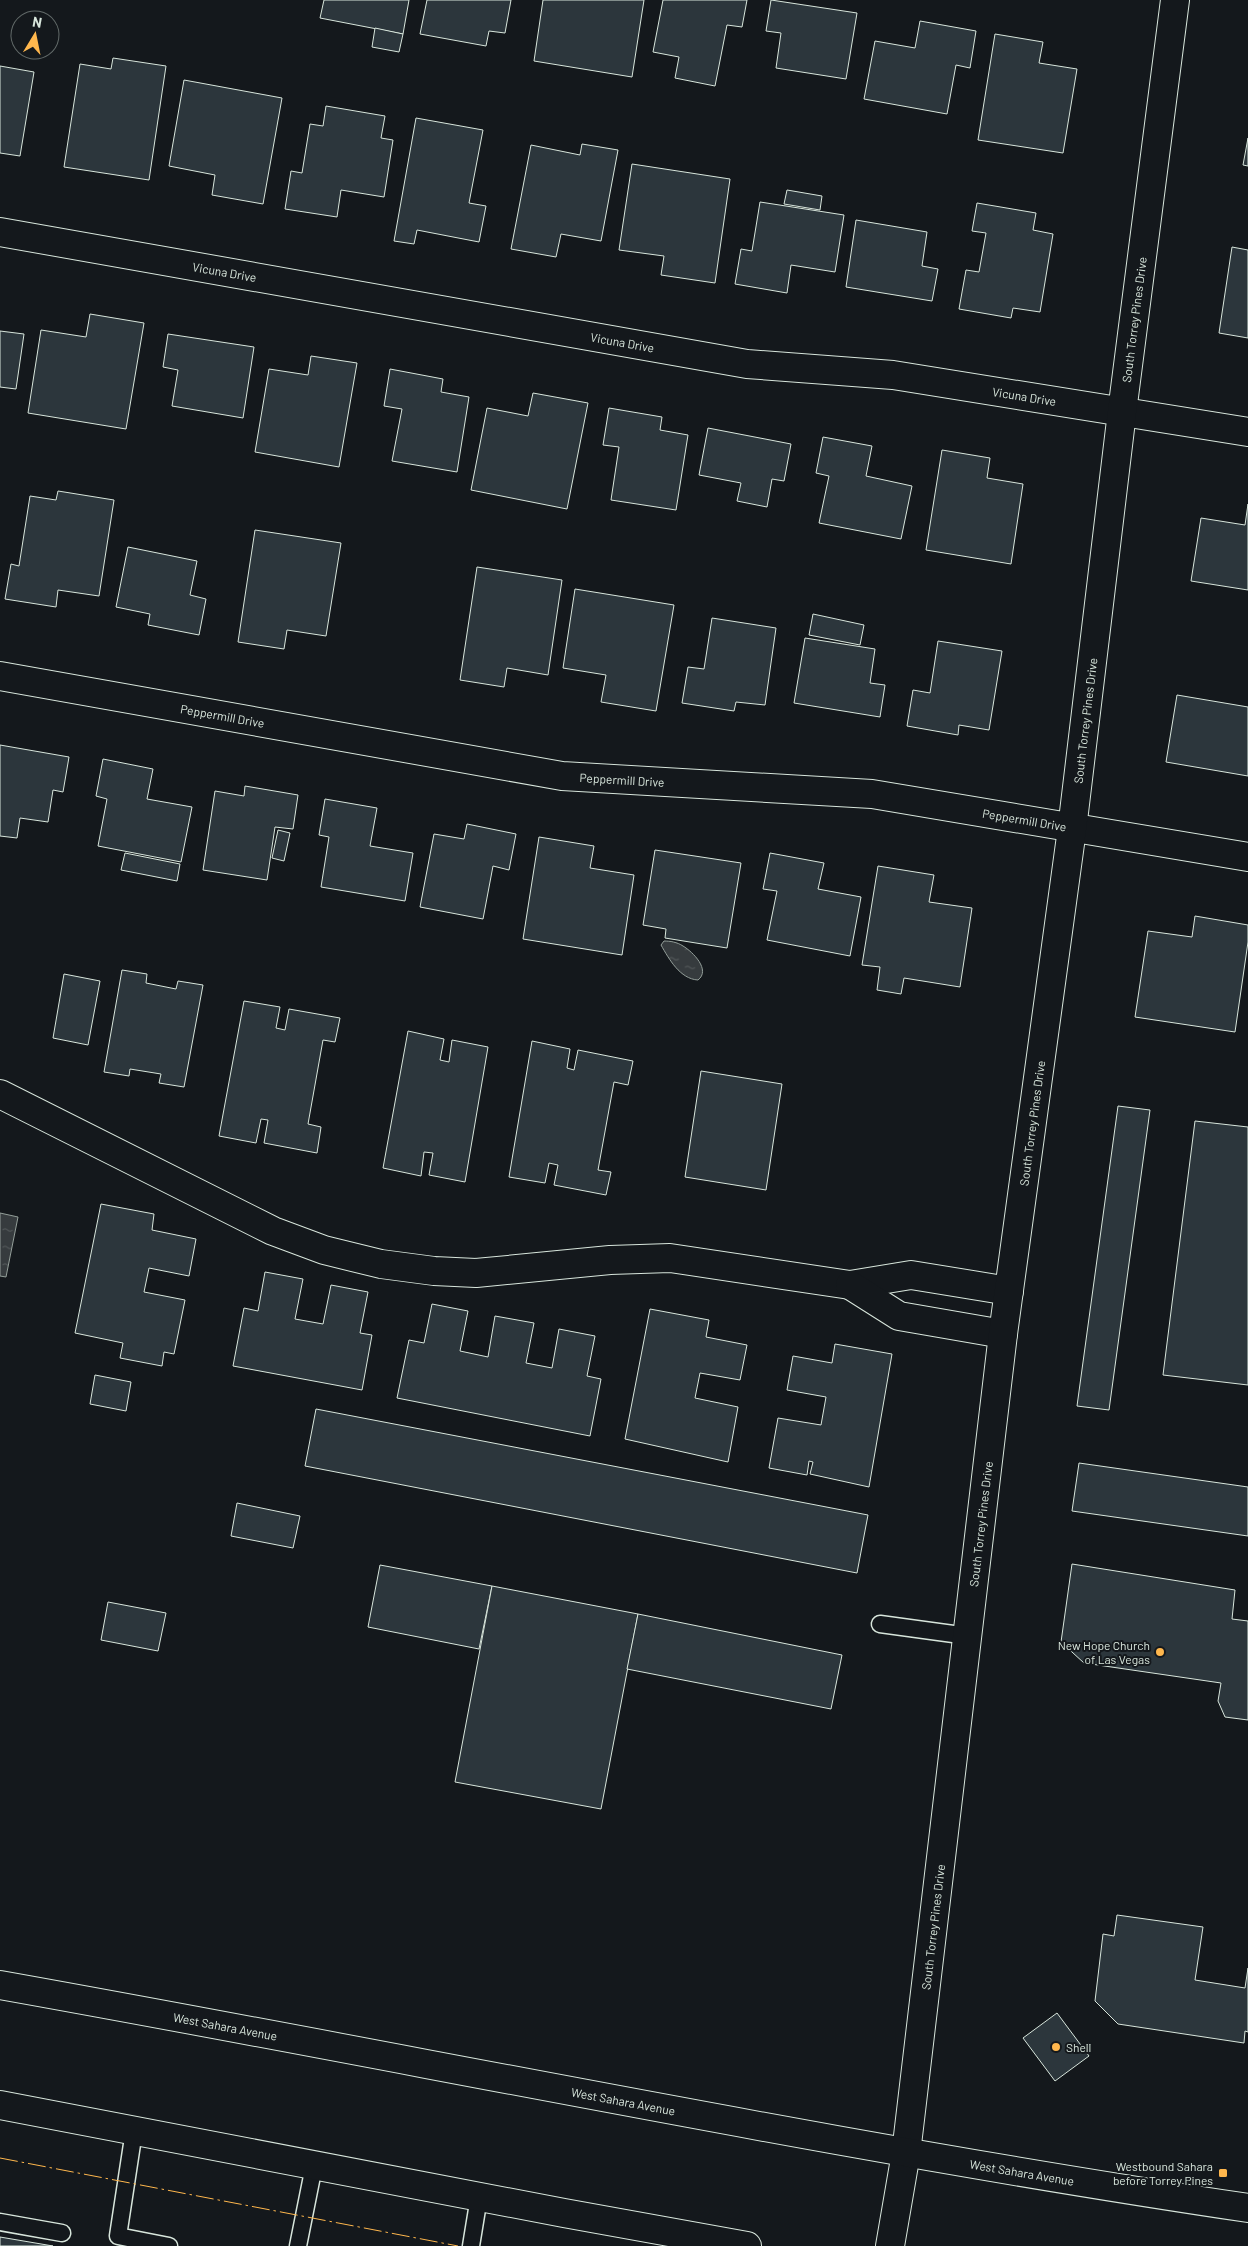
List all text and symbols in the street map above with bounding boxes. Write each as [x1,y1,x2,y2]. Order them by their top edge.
north arrow [10,10,60,60]
text: N [31,13,43,31]
street label: South Torrey Pines Drive [1119,256,1149,383]
street label: Vicuna Drive [191,259,258,284]
street label: Vicuna Drive [589,329,655,354]
street label: Vicuna Drive [991,384,1057,408]
street label: South Torrey Pines Drive [1071,657,1099,784]
street label: Peppermill Drive [179,701,266,730]
street label: Peppermill Drive [579,770,665,789]
street label: Peppermill Drive [981,806,1068,833]
street label: South Torrey Pines Drive [1016,1059,1047,1187]
street label: South Torrey Pines Drive [966,1460,995,1587]
place label: New Hope Church of Las Vegas [1058,1638,1150,1666]
marker: New Hope Church of Las Vegas [1154,1646,1166,1658]
street label: South Torrey Pines Drive [918,1863,947,1991]
street label: West Sahara Avenue [172,2010,278,2043]
place label: Shell [1066,2040,1091,2054]
marker: Shell [1050,2041,1062,2053]
street label: West Sahara Avenue [570,2084,676,2118]
street label: West Sahara Avenue [969,2156,1075,2188]
place label: Westbound Sahara before Torrey Pines [1113,2159,1213,2187]
marker: Westbound Sahara before Torrey Pines [1217,2167,1229,2179]

